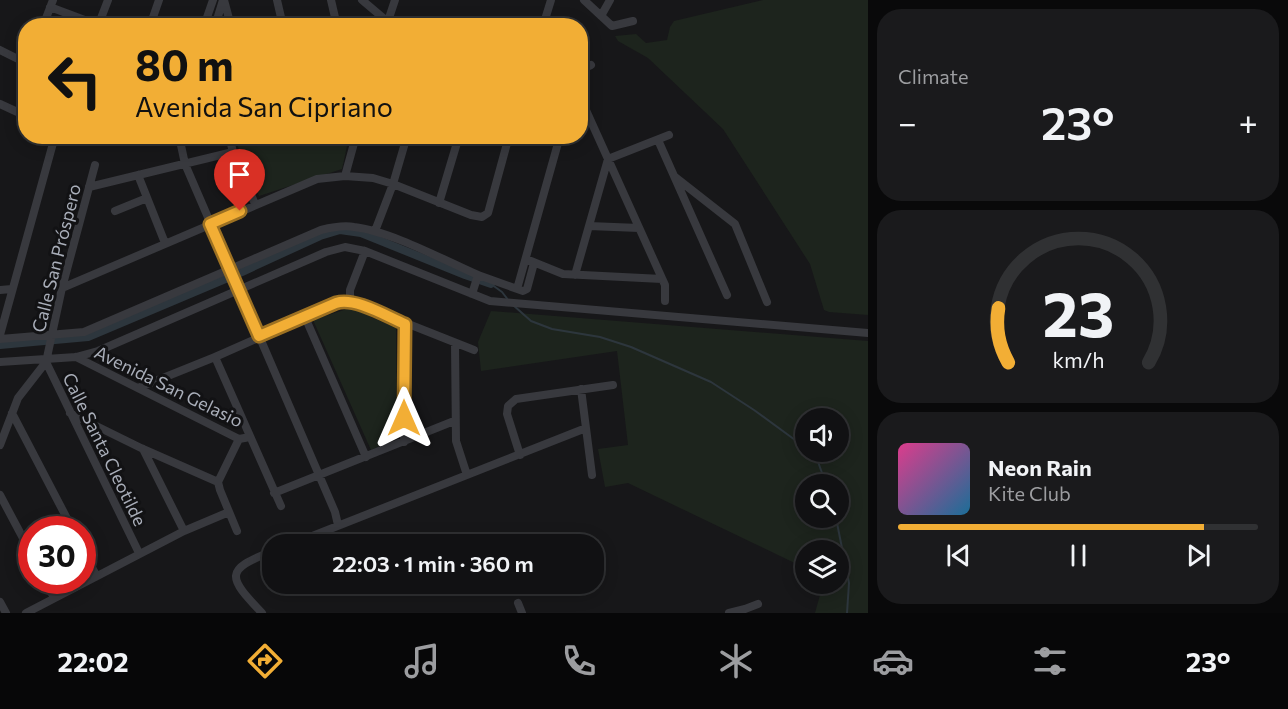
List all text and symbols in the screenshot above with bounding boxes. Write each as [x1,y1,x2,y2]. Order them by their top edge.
text: 80 m [135,38,234,90]
icon: left [36,42,114,120]
text: Climate [898,64,968,88]
text: Avenida San Cipriano [135,90,393,123]
text: 23° [1041,94,1114,149]
text: − [898,101,917,142]
text: + [1239,101,1258,142]
pin [214,149,265,211]
icon: arrive [223,158,256,191]
street label: Calle San Próspero [27,181,85,335]
text: 23 [1042,275,1114,351]
street label: Avenida San Gelasio [91,341,247,431]
text: km/h [1052,347,1104,373]
street label: Calle Santa Cleotilde [58,369,152,529]
position arrow [372,386,436,450]
map controls [795,408,849,594]
button: sound [795,408,849,462]
text: Neon Rain [988,454,1092,481]
button: search [795,474,849,528]
text: Kite Club [988,481,1071,505]
speed limit sign: 30 [18,516,96,594]
icon: previous [942,539,975,572]
icon: pause [1062,539,1095,572]
icon: next [1182,539,1215,572]
button: layers [795,540,849,594]
text: 22:03 · 1 min · 360 m [332,550,534,577]
icon: directions [244,640,286,682]
icon: music [401,640,443,682]
icon: phone [558,640,600,682]
icon: climate [715,640,757,682]
icon: car [872,640,914,682]
icon: filters [1029,640,1071,682]
text: 22:02 [58,645,129,678]
text: 23° [1186,645,1230,678]

